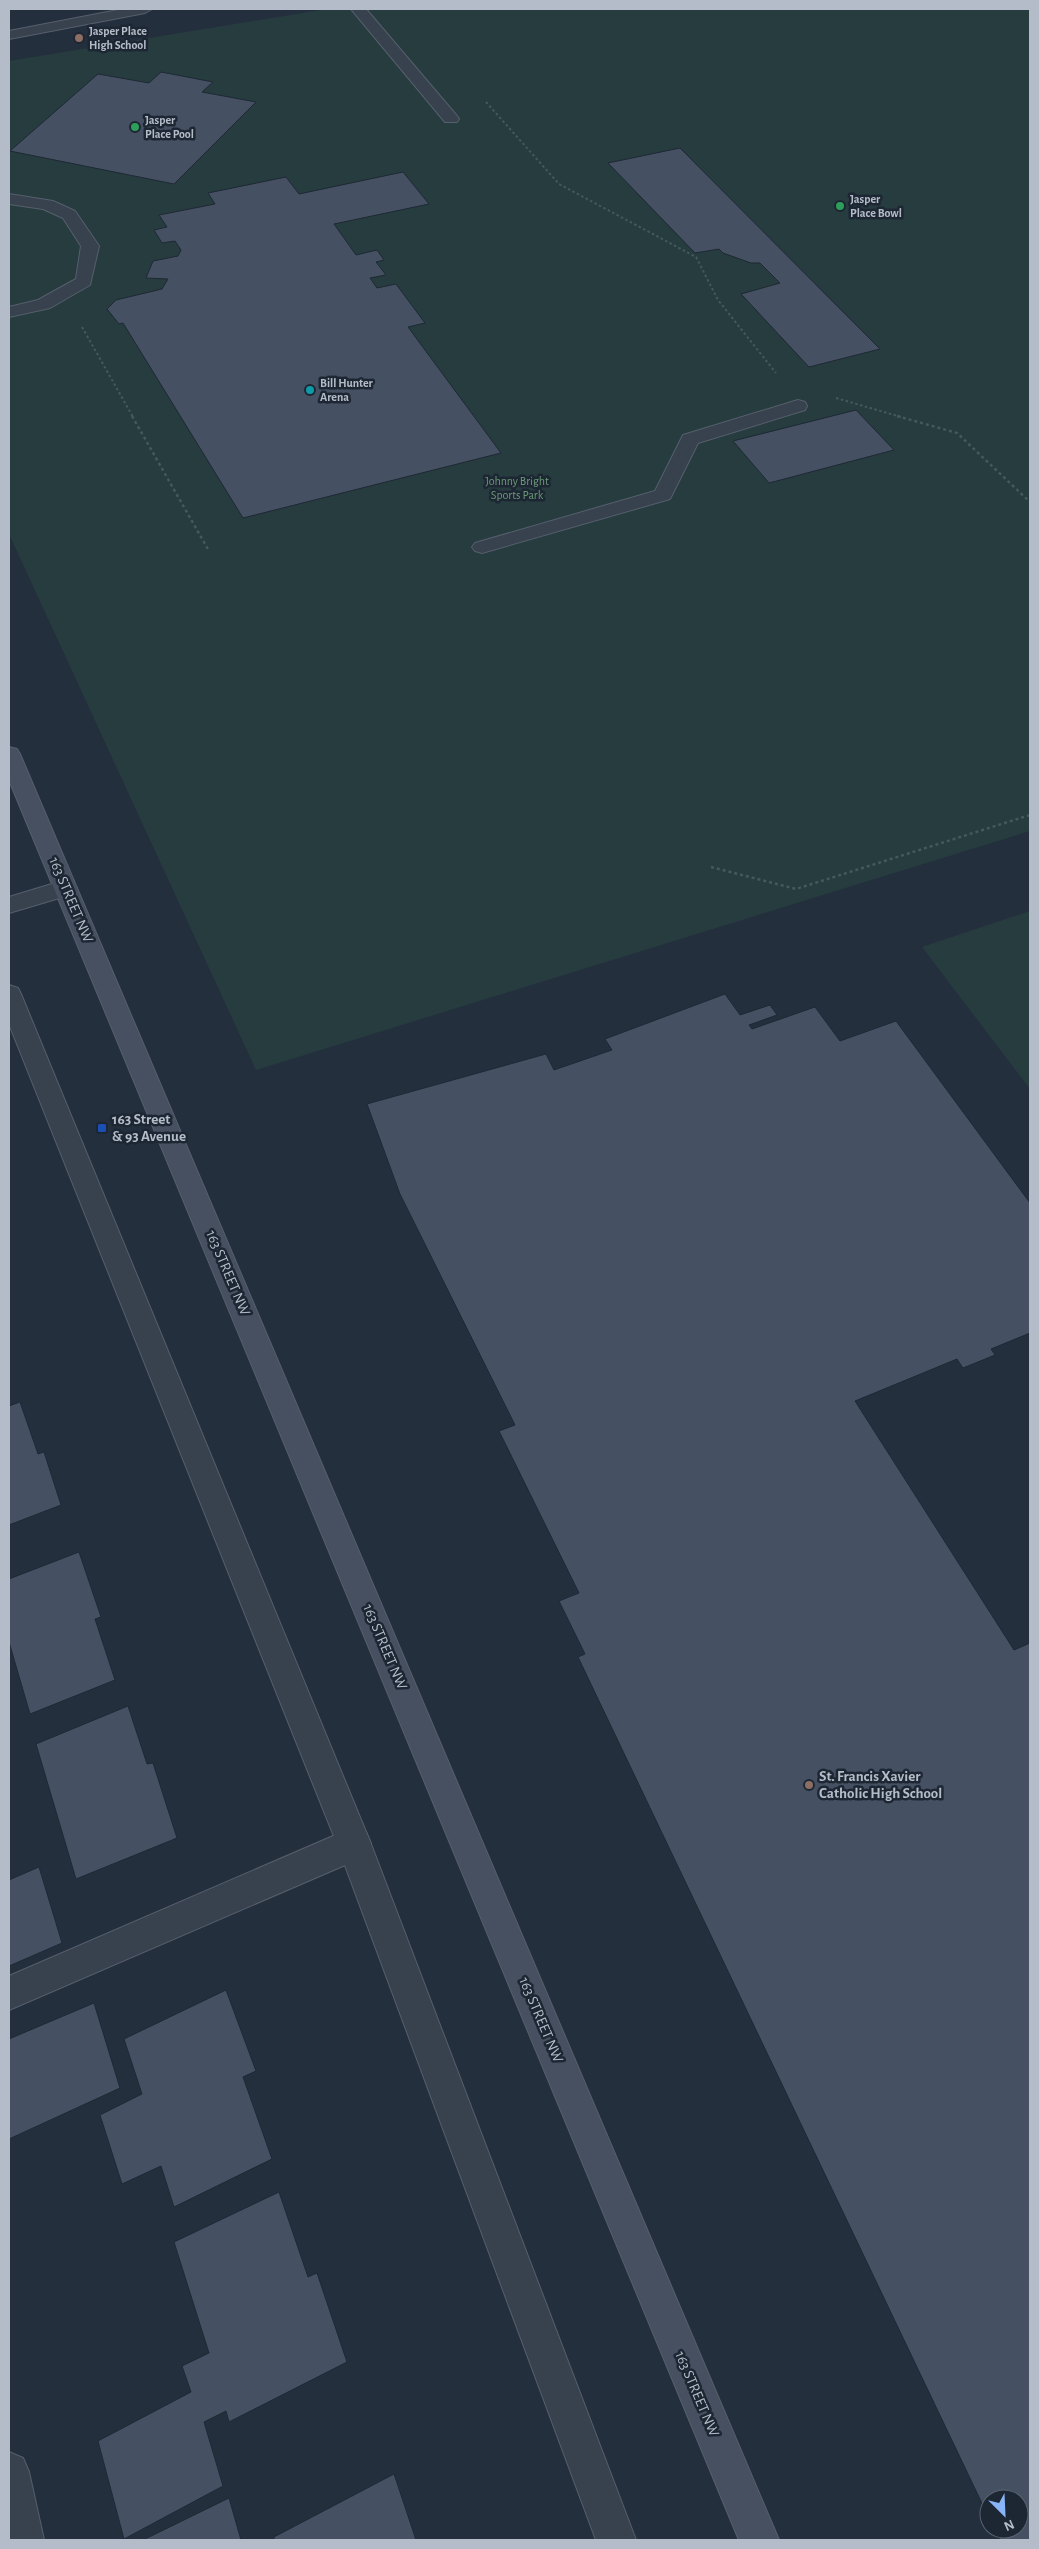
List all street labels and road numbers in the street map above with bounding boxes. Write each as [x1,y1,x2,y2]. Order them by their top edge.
street label: 163 STREET NW [46,855,96,945]
street label: 163 STREET NW [203,1228,253,1318]
street label: 163 STREET NW [360,1602,410,1692]
street label: 163 STREET NW [516,1975,566,2065]
street label: 163 STREET NW [672,2349,722,2439]

